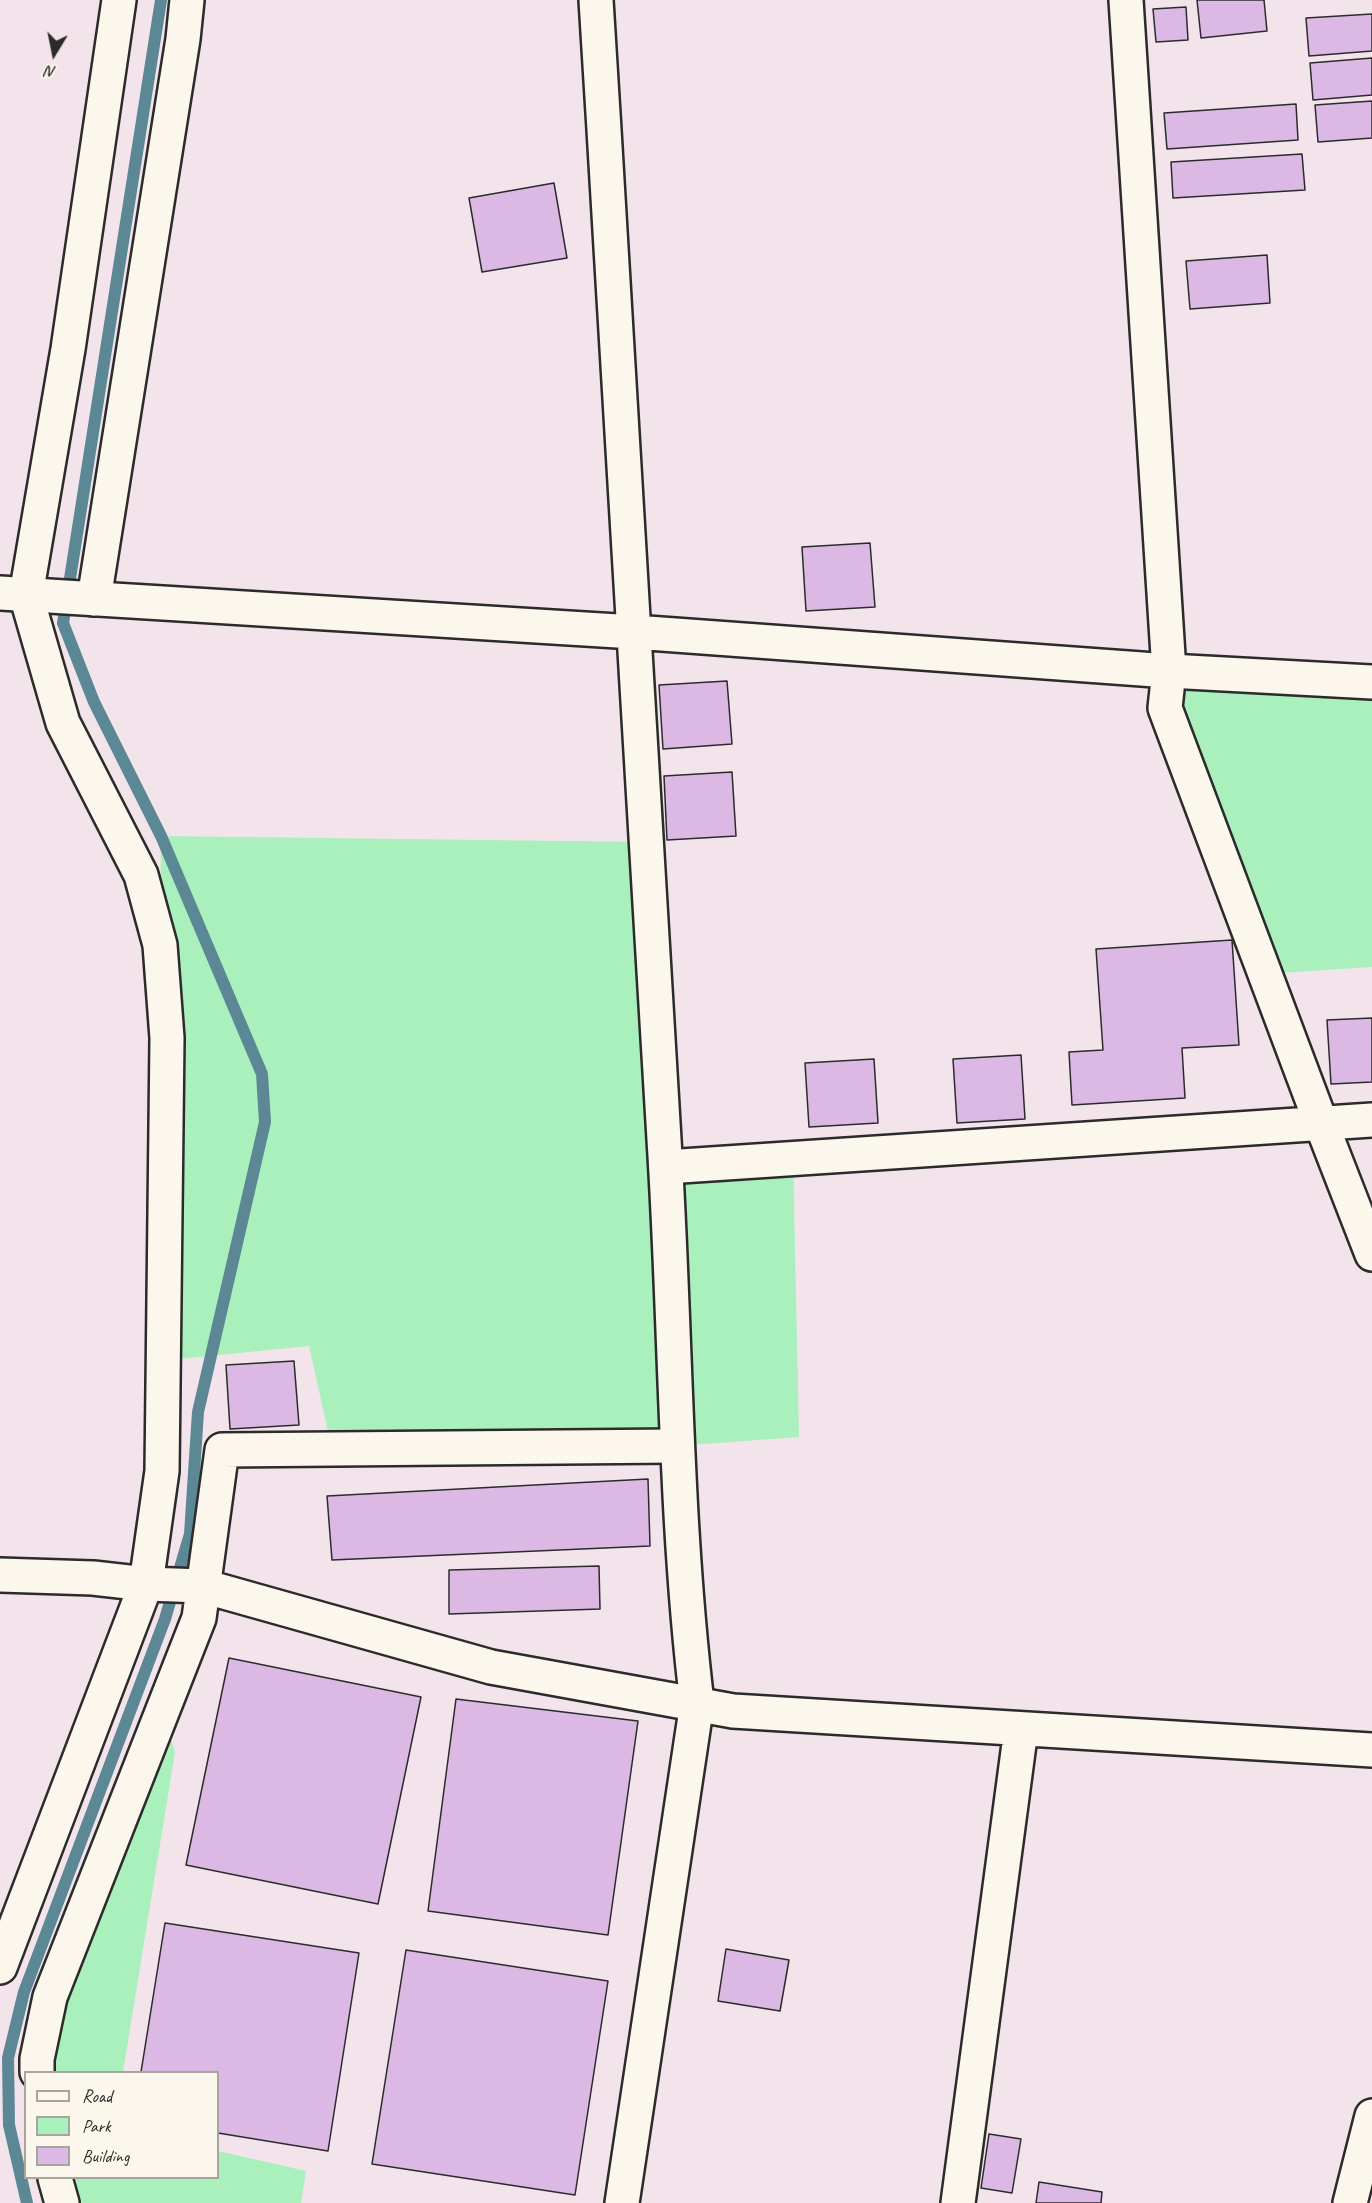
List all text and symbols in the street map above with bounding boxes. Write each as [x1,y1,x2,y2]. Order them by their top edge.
north arrow [24,24,84,84]
text: N [44,61,57,82]
legend [24,2071,219,2179]
text: Road [82,2085,112,2107]
text: Park [82,2115,111,2137]
text: Building [82,2145,129,2167]

